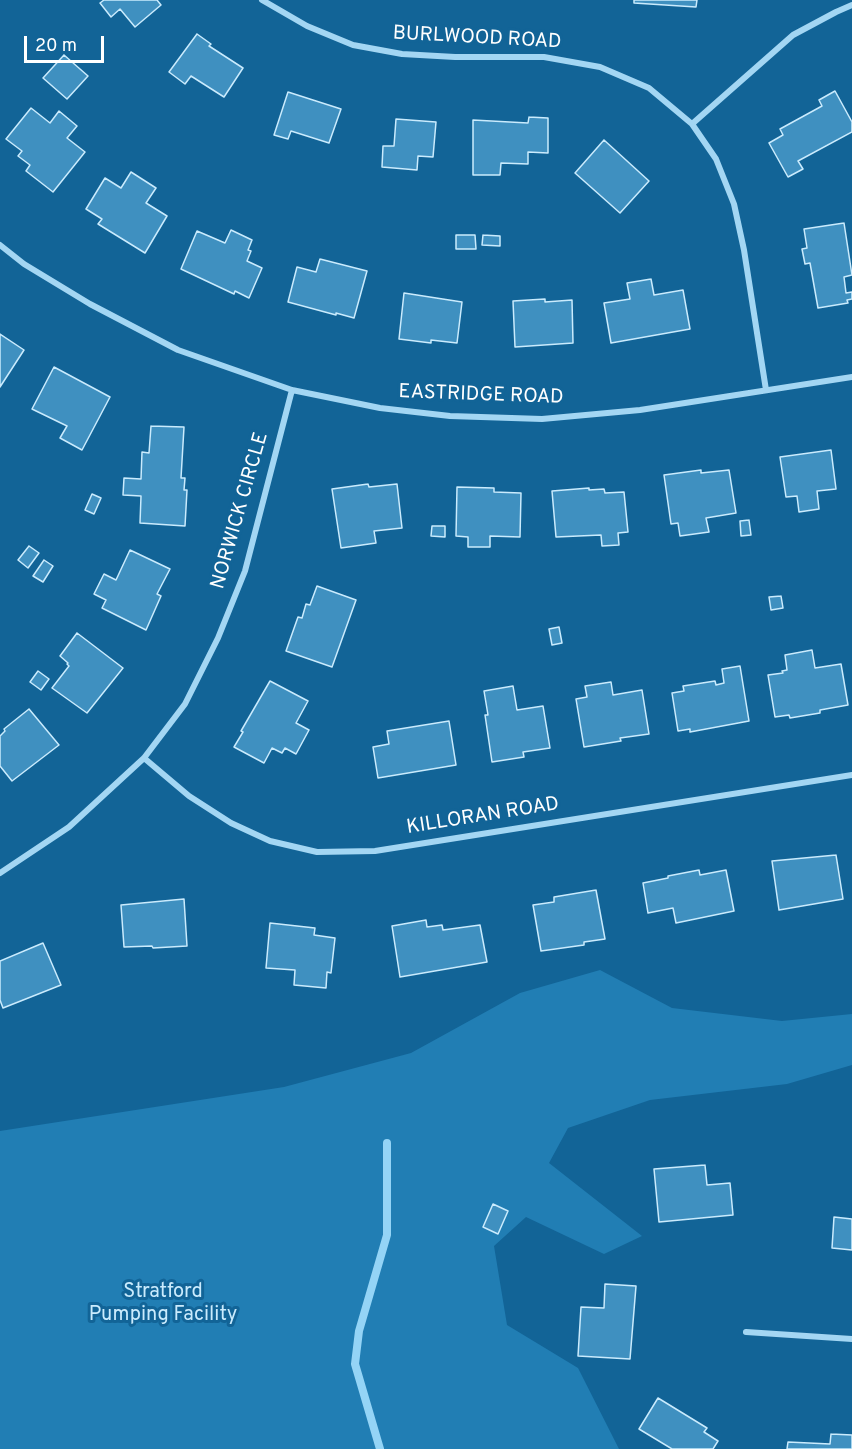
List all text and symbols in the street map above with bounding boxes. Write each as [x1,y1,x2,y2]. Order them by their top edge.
street label: BURLWOOD ROAD [392,23,562,55]
scale bar [27,24,106,62]
text: 20 m [35,35,77,58]
street label: EASTRIDGE ROAD [398,381,564,411]
street label: NORWICK CIRCLE [207,430,275,592]
street label: KILLORAN ROAD [405,793,561,841]
park label: Stratford Pumping Facility [89,1281,237,1328]

